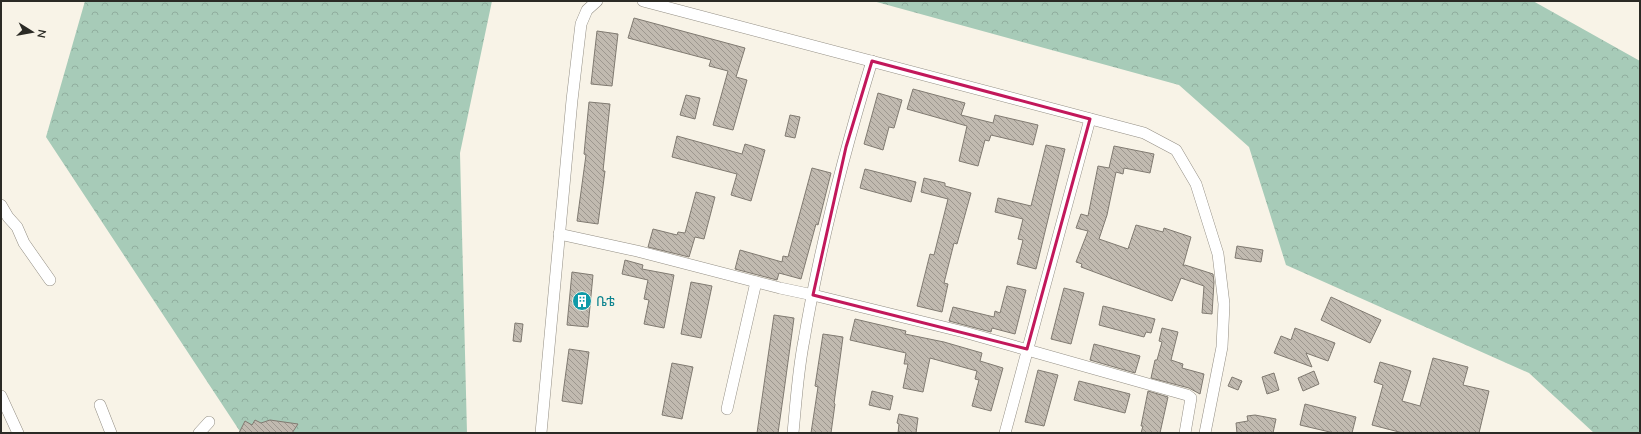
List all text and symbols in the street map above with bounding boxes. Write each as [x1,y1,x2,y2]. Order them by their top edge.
north arrow [12,12,52,52]
text: N [33,28,49,39]
building icon: ቤቴ [571,290,593,312]
place label: ቤቴ [596,292,615,311]

